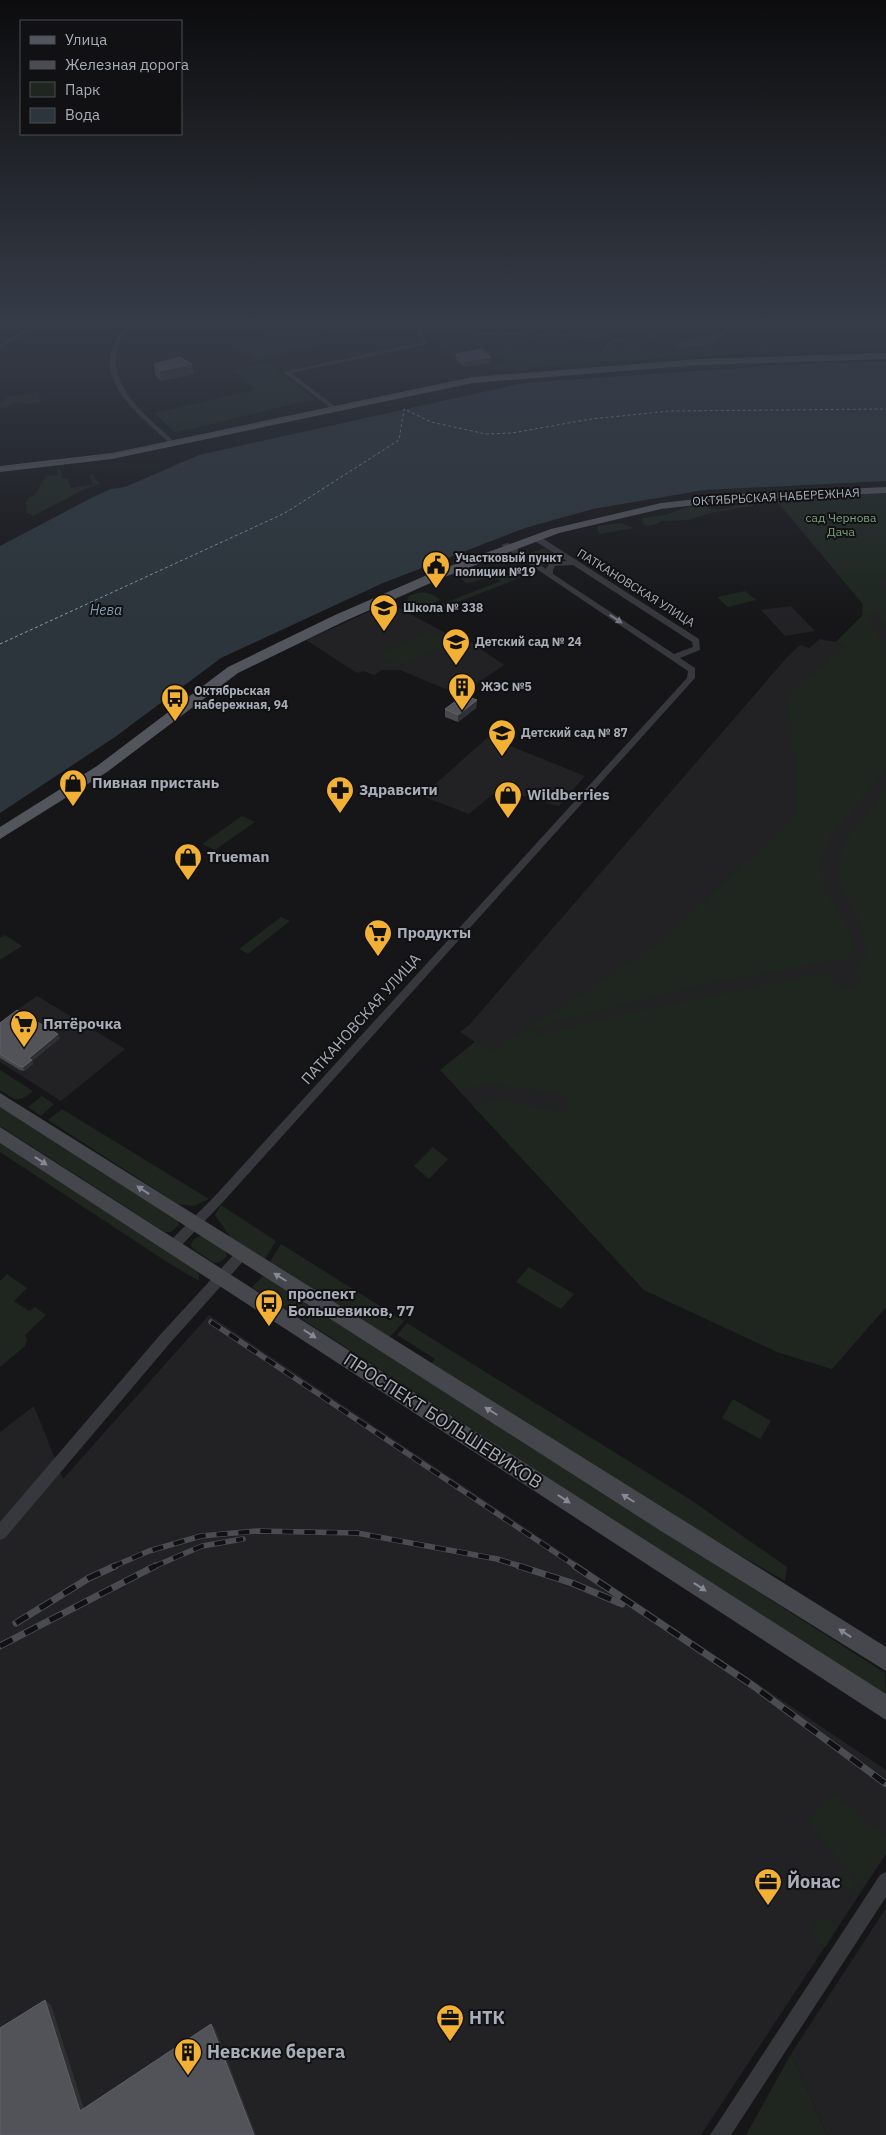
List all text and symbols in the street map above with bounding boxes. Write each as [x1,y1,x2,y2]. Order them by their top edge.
legend [20,20,182,135]
text: Улица [65,30,107,49]
text: Железная дорога [65,55,189,74]
text: Парк [65,80,100,99]
text: Вода [65,105,100,124]
street label: ОКТЯБРЬСКАЯ НАБЕРЕЖНАЯ [692,485,860,508]
park label: сад Чернова Дача [806,510,877,539]
street label: ПАТКАНОВСКАЯ УЛИЦА [575,545,698,630]
public building icon: Участковый пункт полиции №19 [421,550,451,589]
place label: Участковый пункт полиции №19 [455,550,562,579]
school or university icon: Школа № 338 [369,593,399,632]
place label: Школа № 338 [403,600,483,615]
water label: Нева [90,601,122,619]
one-way arrow [609,614,622,624]
school or university icon: Детский сад № 24 [441,627,471,666]
place label: Детский сад № 24 [475,634,582,649]
building icon: ЖЭС №5 [447,672,477,711]
place label: ЖЭС №5 [481,679,532,694]
bus stop icon: Октябрьская набережная, 94 [160,683,190,722]
place label: Октябрьская набережная, 94 [194,683,288,712]
school or university icon: Детский сад № 87 [487,718,517,757]
place label: Детский сад № 87 [521,725,628,740]
shop icon: Пивная пристань [58,768,88,807]
place label: Пивная пристань [92,773,220,792]
pharmacy icon: Здравсити [325,775,355,814]
place label: Здравсити [359,780,438,799]
shop icon: Wildberries [493,780,523,819]
place label: Wildberries [527,785,610,804]
shop icon: Trueman [173,842,203,881]
place label: Trueman [207,847,269,866]
supermarket icon: Продукты [363,918,393,957]
place label: Продукты [397,923,471,942]
street label: ПАТКАНОВСКАЯ УЛИЦА [297,949,425,1088]
supermarket icon: Пятёрочка [9,1009,39,1048]
place label: Пятёрочка [43,1014,122,1033]
one-way arrow [34,1156,48,1165]
one-way arrow [136,1185,149,1194]
one-way arrow [273,1272,286,1282]
place label: проспект Большевиков, 77 [288,1284,415,1320]
bus stop icon: проспект Большевиков, 77 [254,1288,284,1327]
one-way arrow [303,1329,316,1339]
street label: ПРОСПЕКТ БОЛЬШЕВИКОВ [340,1348,547,1493]
one-way arrow [484,1406,497,1416]
one-way arrow [557,1494,570,1504]
one-way arrow [621,1494,634,1503]
one-way arrow [693,1582,707,1592]
one-way arrow [838,1628,852,1638]
office icon: Йонас [753,1867,783,1906]
place label: Йонас [787,1870,841,1893]
office icon: НТК [435,2003,465,2042]
place label: НТК [469,2006,505,2029]
building icon: Невские берега [173,2037,203,2076]
place label: Невские берега [207,2040,345,2063]

